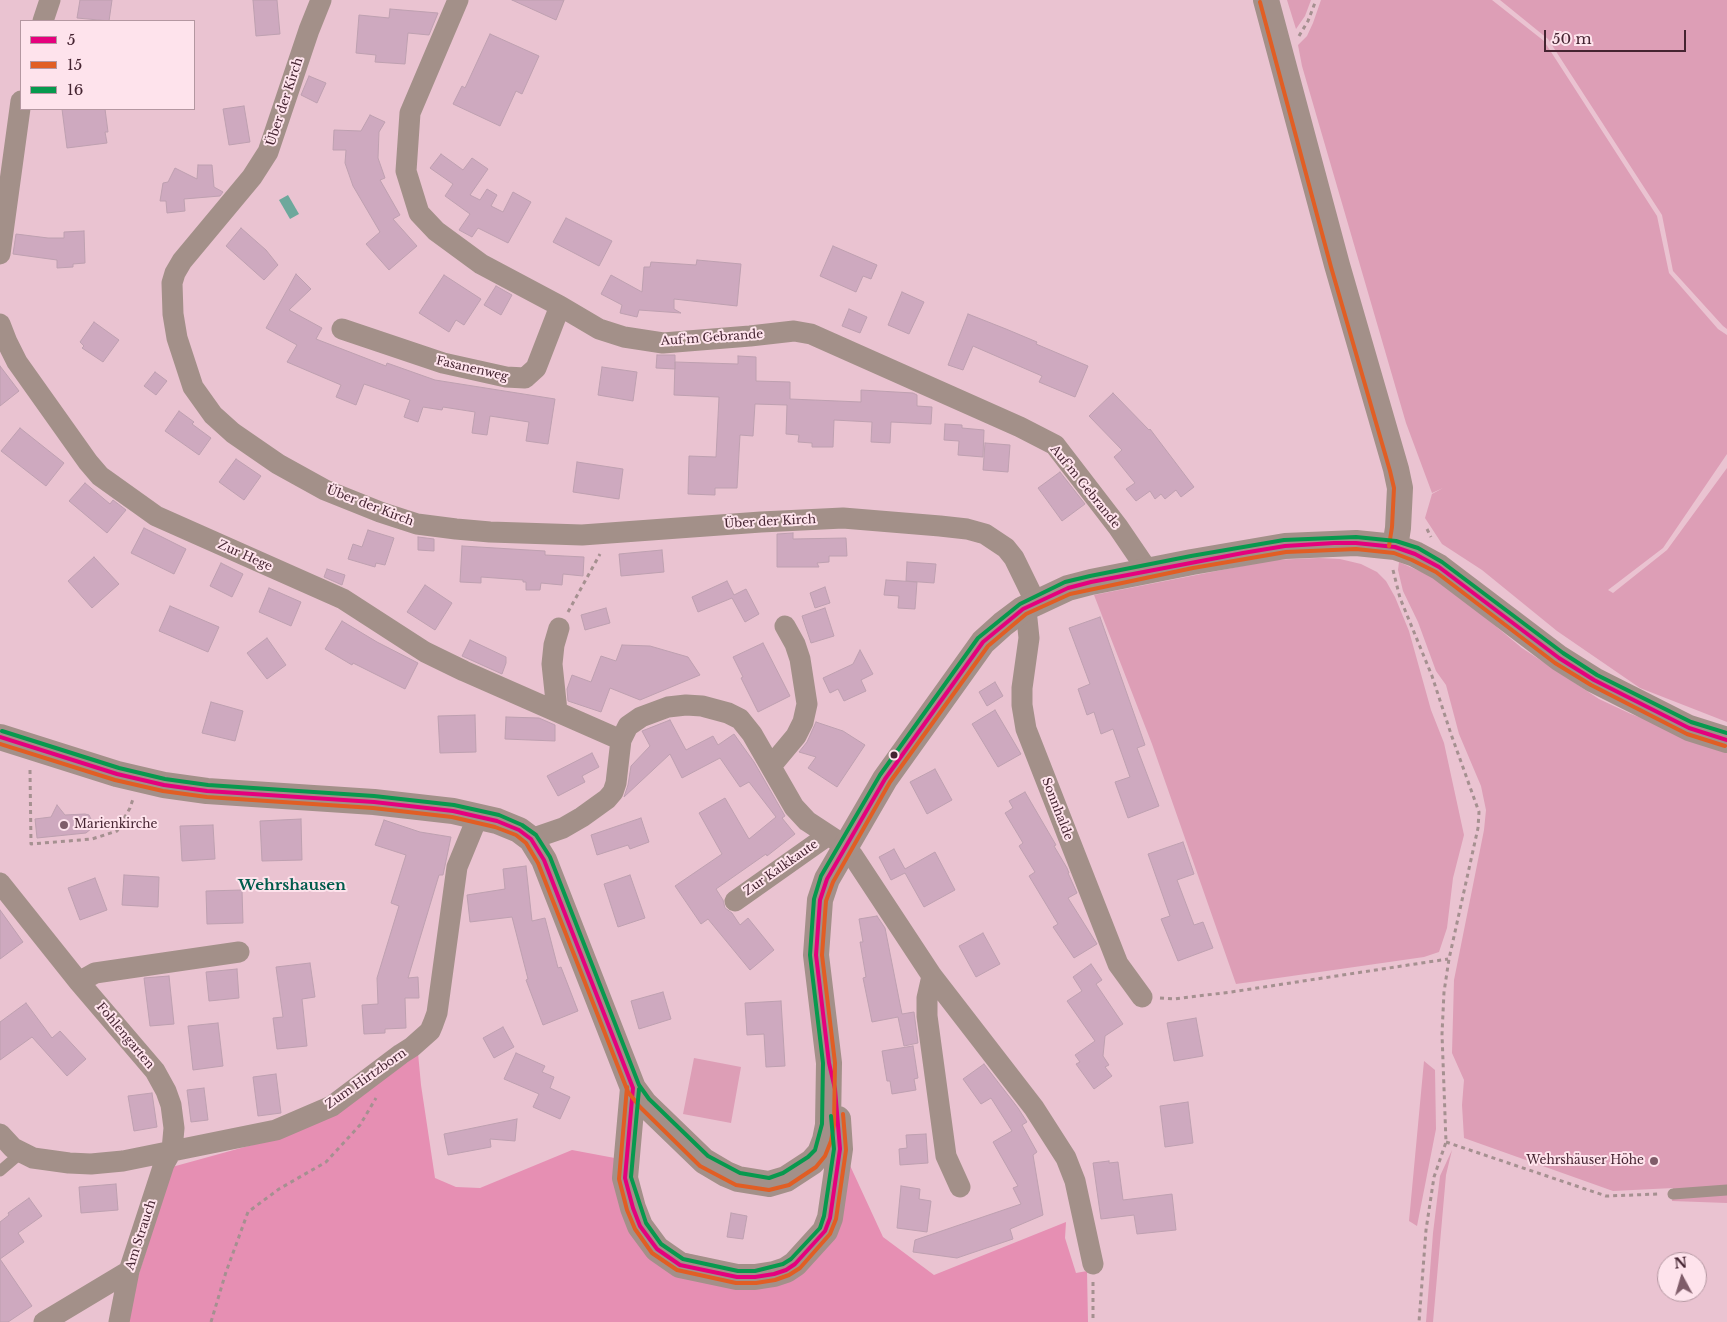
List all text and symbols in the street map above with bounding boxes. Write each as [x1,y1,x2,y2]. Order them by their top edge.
legend [20,20,195,110]
scale bar [1547,20,1690,52]
text: 50 m [1552,29,1592,48]
text: 5 [67,30,76,49]
text: 15 [67,55,82,74]
street label: Über der Kirch [264,56,306,148]
text: 16 [67,80,83,99]
street label: Auf'm Gebrande [660,327,764,349]
street label: Fasanenweg [435,354,509,384]
street label: Auf'm Gebrande [1047,443,1123,531]
street label: Über der Kirch [324,483,416,529]
street label: Über der Kirch [724,512,816,532]
street label: Zur Hege [216,538,274,574]
unlabelled marker [889,750,899,760]
street label: Sonnhalde [1038,776,1076,842]
place label: Marienkirche [74,818,157,832]
marker: Marienkirche [58,819,70,831]
street label: Zur Kalkkaute [741,837,821,899]
district label: Wehrshausen [238,877,346,895]
street label: Fohlengarten [93,1000,157,1072]
street label: Zum Hirtzborn [323,1046,409,1112]
place label: Wehrshäuser Höhe [1526,1154,1644,1168]
marker: Wehrshäuser Höhe [1648,1155,1660,1167]
street label: Am Strauch [123,1198,159,1272]
north arrow [1657,1252,1707,1302]
text: N [1673,1253,1688,1273]

